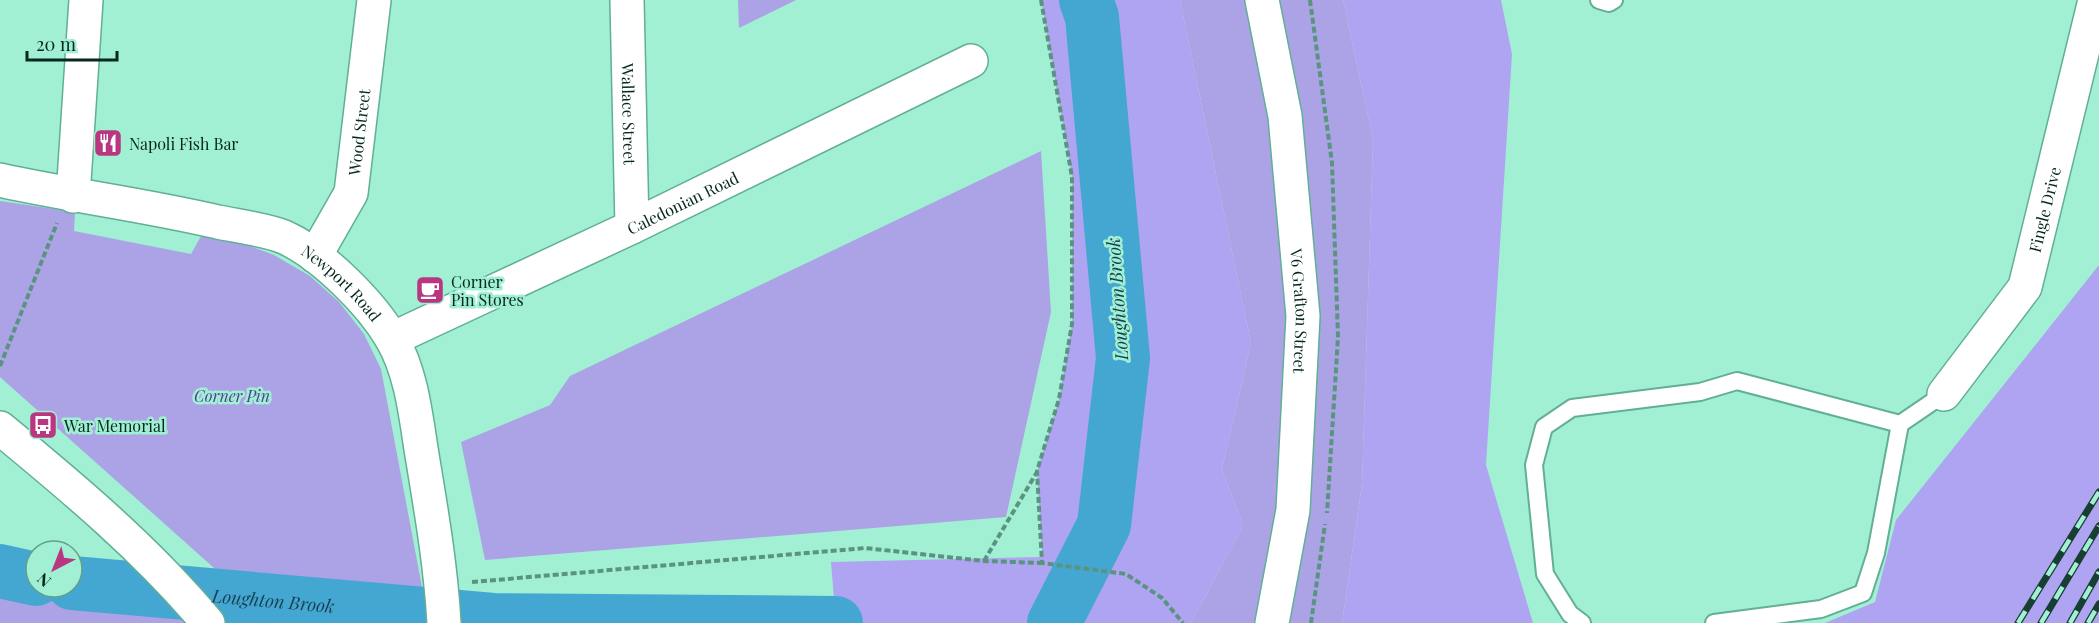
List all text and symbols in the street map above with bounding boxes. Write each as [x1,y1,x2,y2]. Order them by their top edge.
scale bar [27,24,117,62]
text: 20 m [36,32,76,56]
street label: Wallace Street [618,62,641,165]
street label: Wood Street [343,87,374,178]
restaurant icon: Napoli Fish Bar [92,127,124,159]
place label: Napoli Fish Bar [129,133,238,154]
street label: Fingle Drive [2023,165,2064,254]
street label: Caledonian Road [623,166,742,239]
water label: Loughton Brook [1101,237,1133,362]
street label: Newport Road [298,239,386,325]
street label: V6 Grafton Street [1286,247,1314,374]
place label: Corner Pin Stores [451,271,524,310]
cafe icon: Corner Pin Stores [414,274,446,306]
park label: Corner Pin [194,385,270,406]
bus stop icon: War Memorial [27,409,59,441]
place label: War Memorial [63,415,166,436]
north arrow [24,539,84,599]
text: N [32,569,55,592]
water label: Loughton Brook [210,583,335,618]

